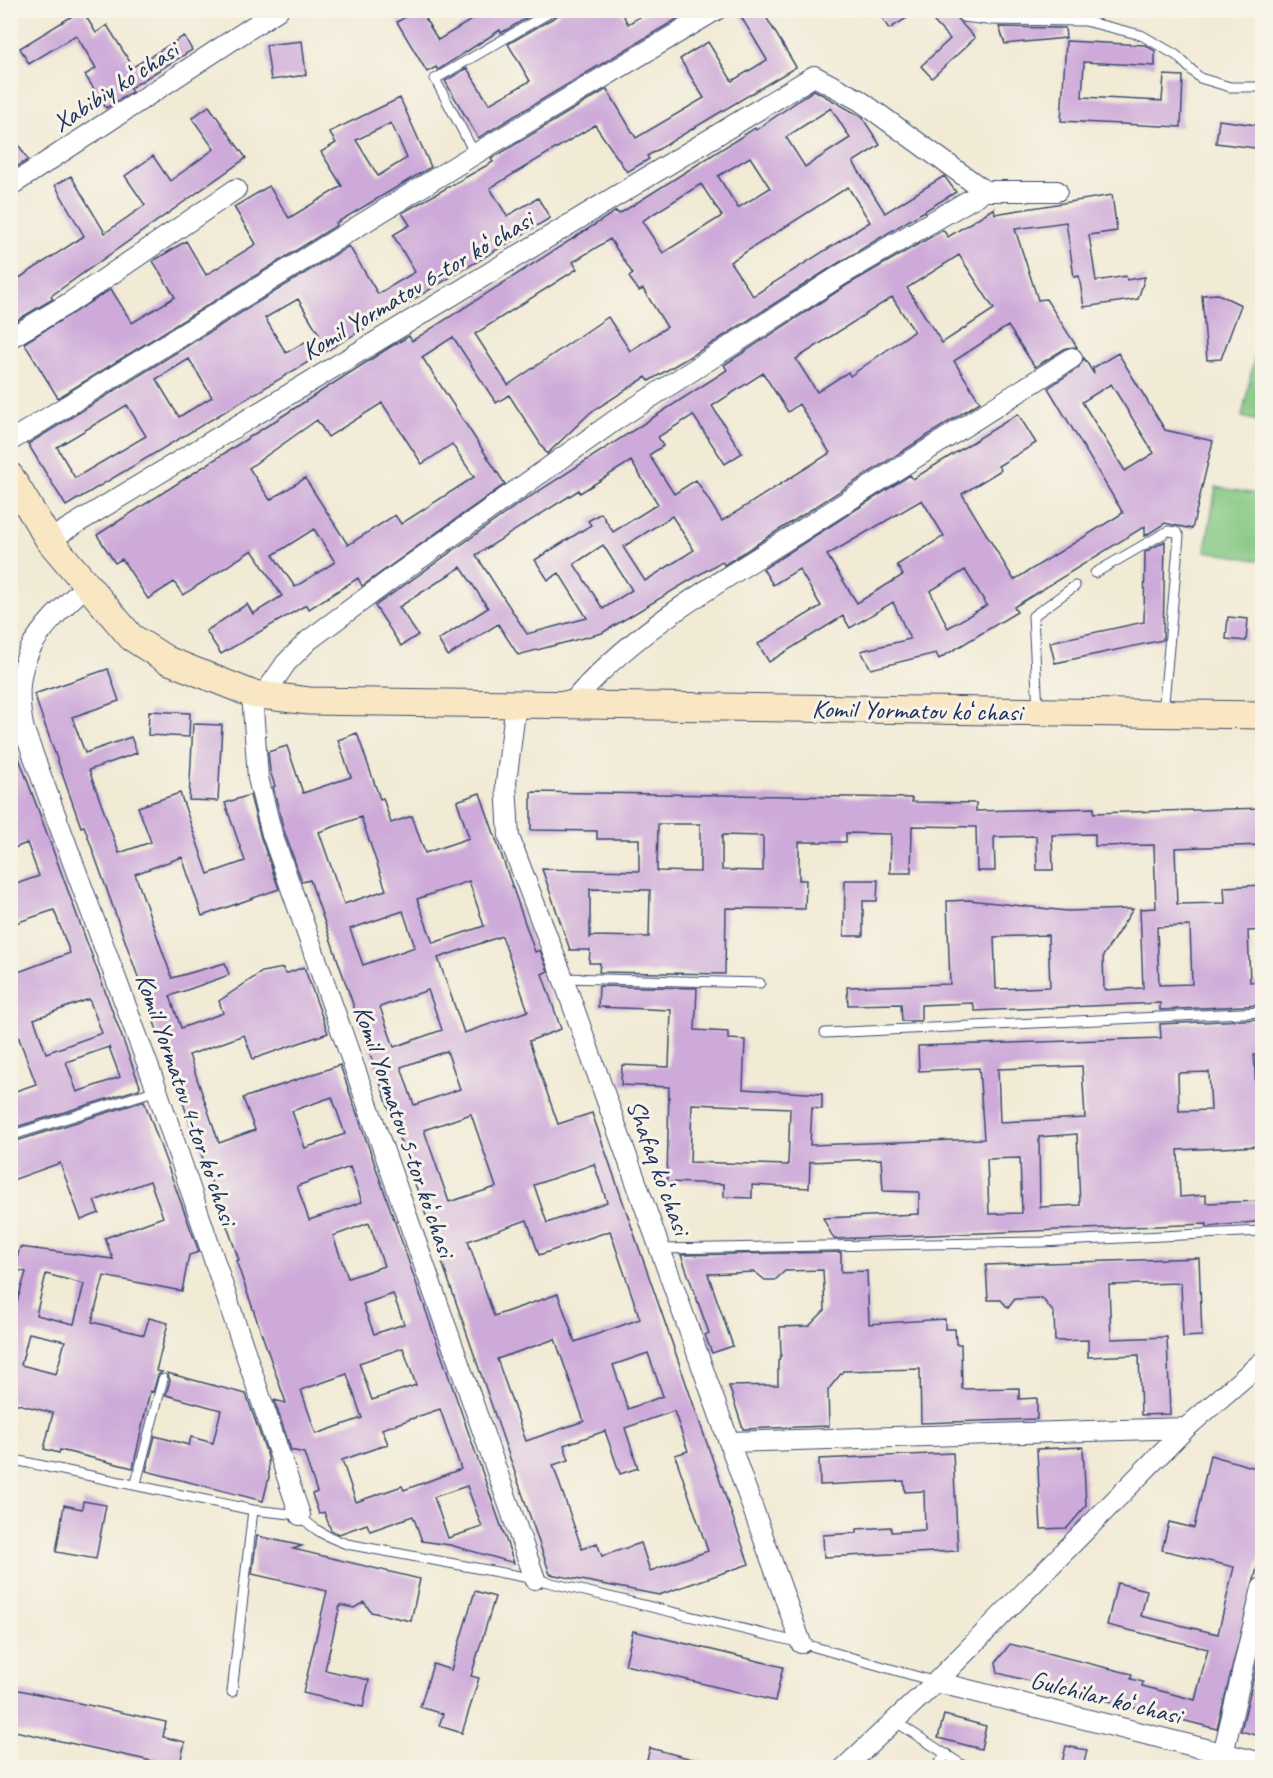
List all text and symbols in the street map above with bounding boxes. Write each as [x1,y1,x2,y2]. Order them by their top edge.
street label: Xabibiy koʻchasi [46,32,187,139]
street label: Komil Yormatov 6-tor koʻchasi [296,202,542,368]
street label: Komil Yormatov koʻchasi [812,692,1025,729]
street label: Komil Yormatov 4-tor koʻchasi [128,969,246,1232]
street label: Komil Yormatov 5-tor koʻchasi [346,1001,464,1264]
street label: Shafaq koʻchasi [619,1095,699,1242]
street label: Gulchilar koʻchasi [1027,1663,1188,1733]

